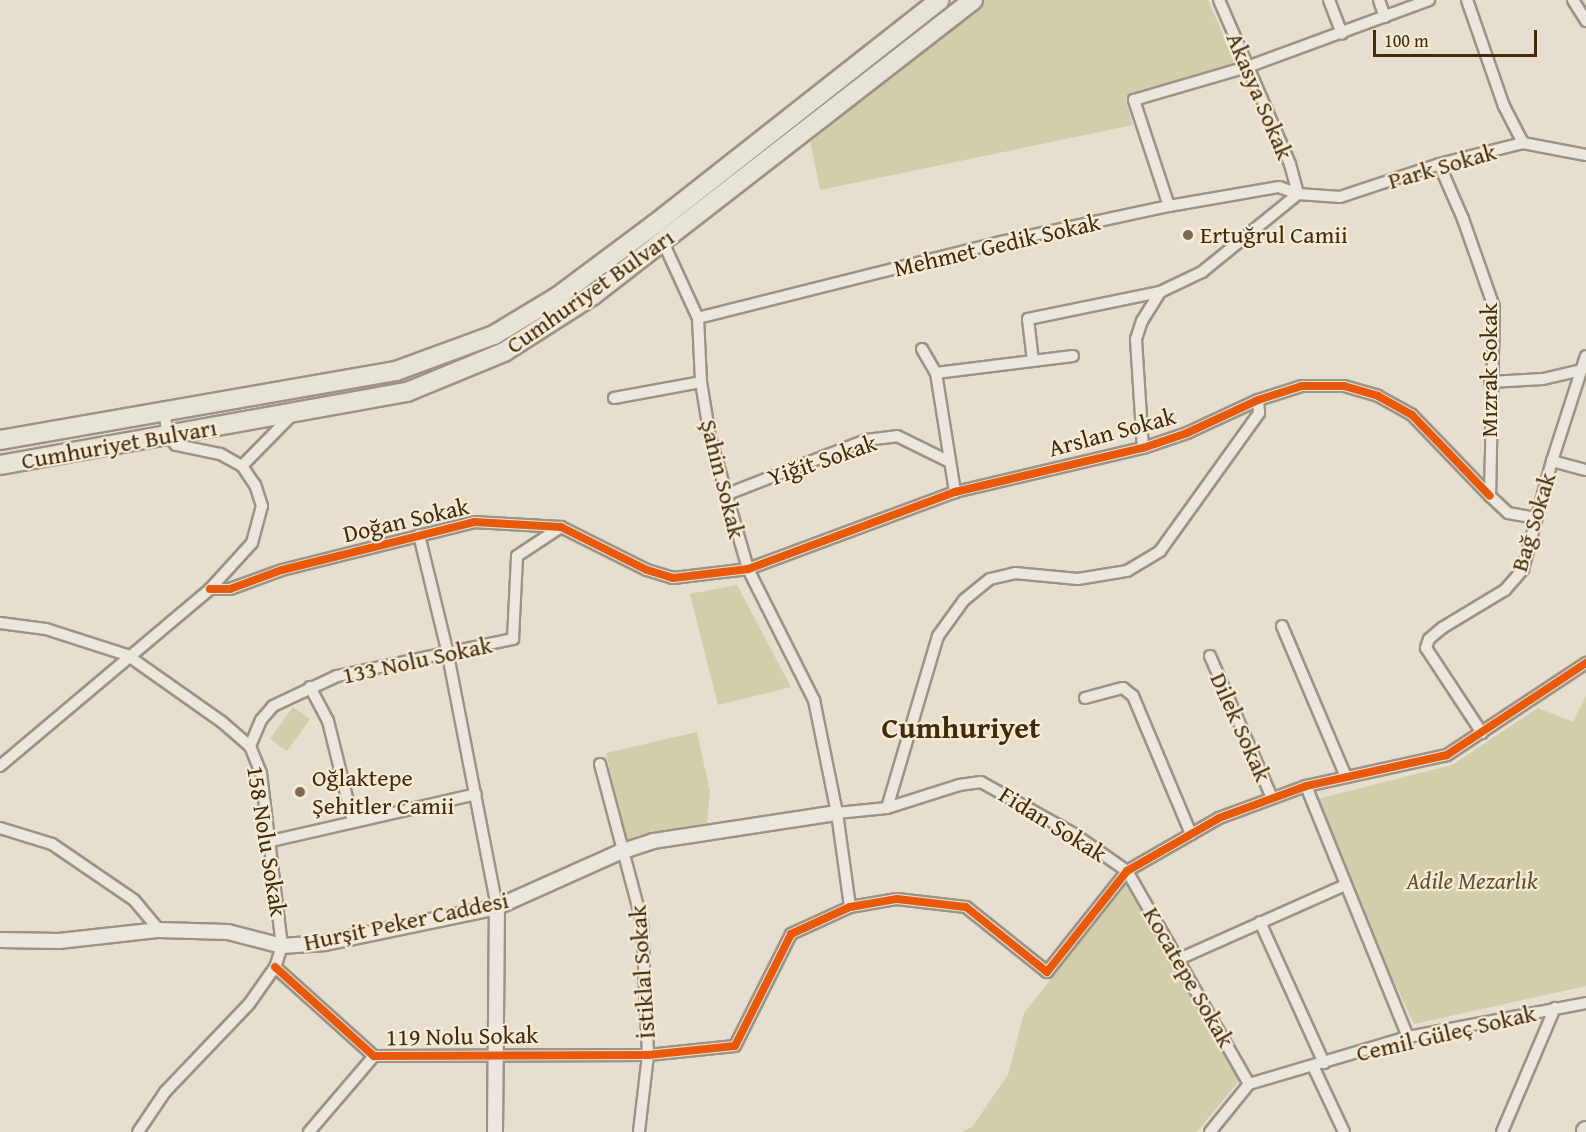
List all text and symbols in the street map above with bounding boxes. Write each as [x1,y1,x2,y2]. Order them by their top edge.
scale bar [1376,18,1540,56]
text: 100 m [1384,27,1429,54]
street label: Akasya Sokak [1220,28,1300,164]
street label: Park Sokak [1385,137,1499,195]
street label: Mehmet Gedik Sokak [891,207,1103,283]
place label: Ertuğrul Camii [1200,221,1348,249]
street label: Cumhuriyet Bulvarı [501,222,679,360]
marker: Ertuğrul Camii [1181,228,1195,242]
street label: Mızrak Sokak [1475,302,1503,438]
street label: Arslan Sokak [1045,401,1179,463]
street label: Cumhuriyet Bulvarı [19,413,219,475]
street label: Şahin Sokak [694,416,752,542]
street label: Yiğit Sokak [764,428,880,492]
street label: Bağ Sokak [1504,469,1562,575]
street label: Doğan Sokak [340,492,472,548]
street label: 133 Nolu Sokak [339,630,495,690]
street label: Dilek Sokak [1204,668,1278,786]
district label: Cumhuriyet [882,709,1040,745]
street label: 158 Nolu Sokak [241,763,293,919]
place label: Oğlaktepe Şehitler Camii [312,764,454,820]
street label: Fidan Sokak [994,780,1112,868]
marker: Oğlaktepe Şehitler Camii [293,785,307,799]
park label: Adile Mezarlık [1406,867,1538,895]
street label: Hurşit Peker Caddesi [301,885,511,957]
street label: Kocatepe Sokak [1137,902,1241,1052]
street label: İstiklal Sokak [623,904,661,1040]
street label: Cemil Güleç Sokak [1353,998,1539,1068]
street label: 119 Nolu Sokak [385,1020,539,1052]

